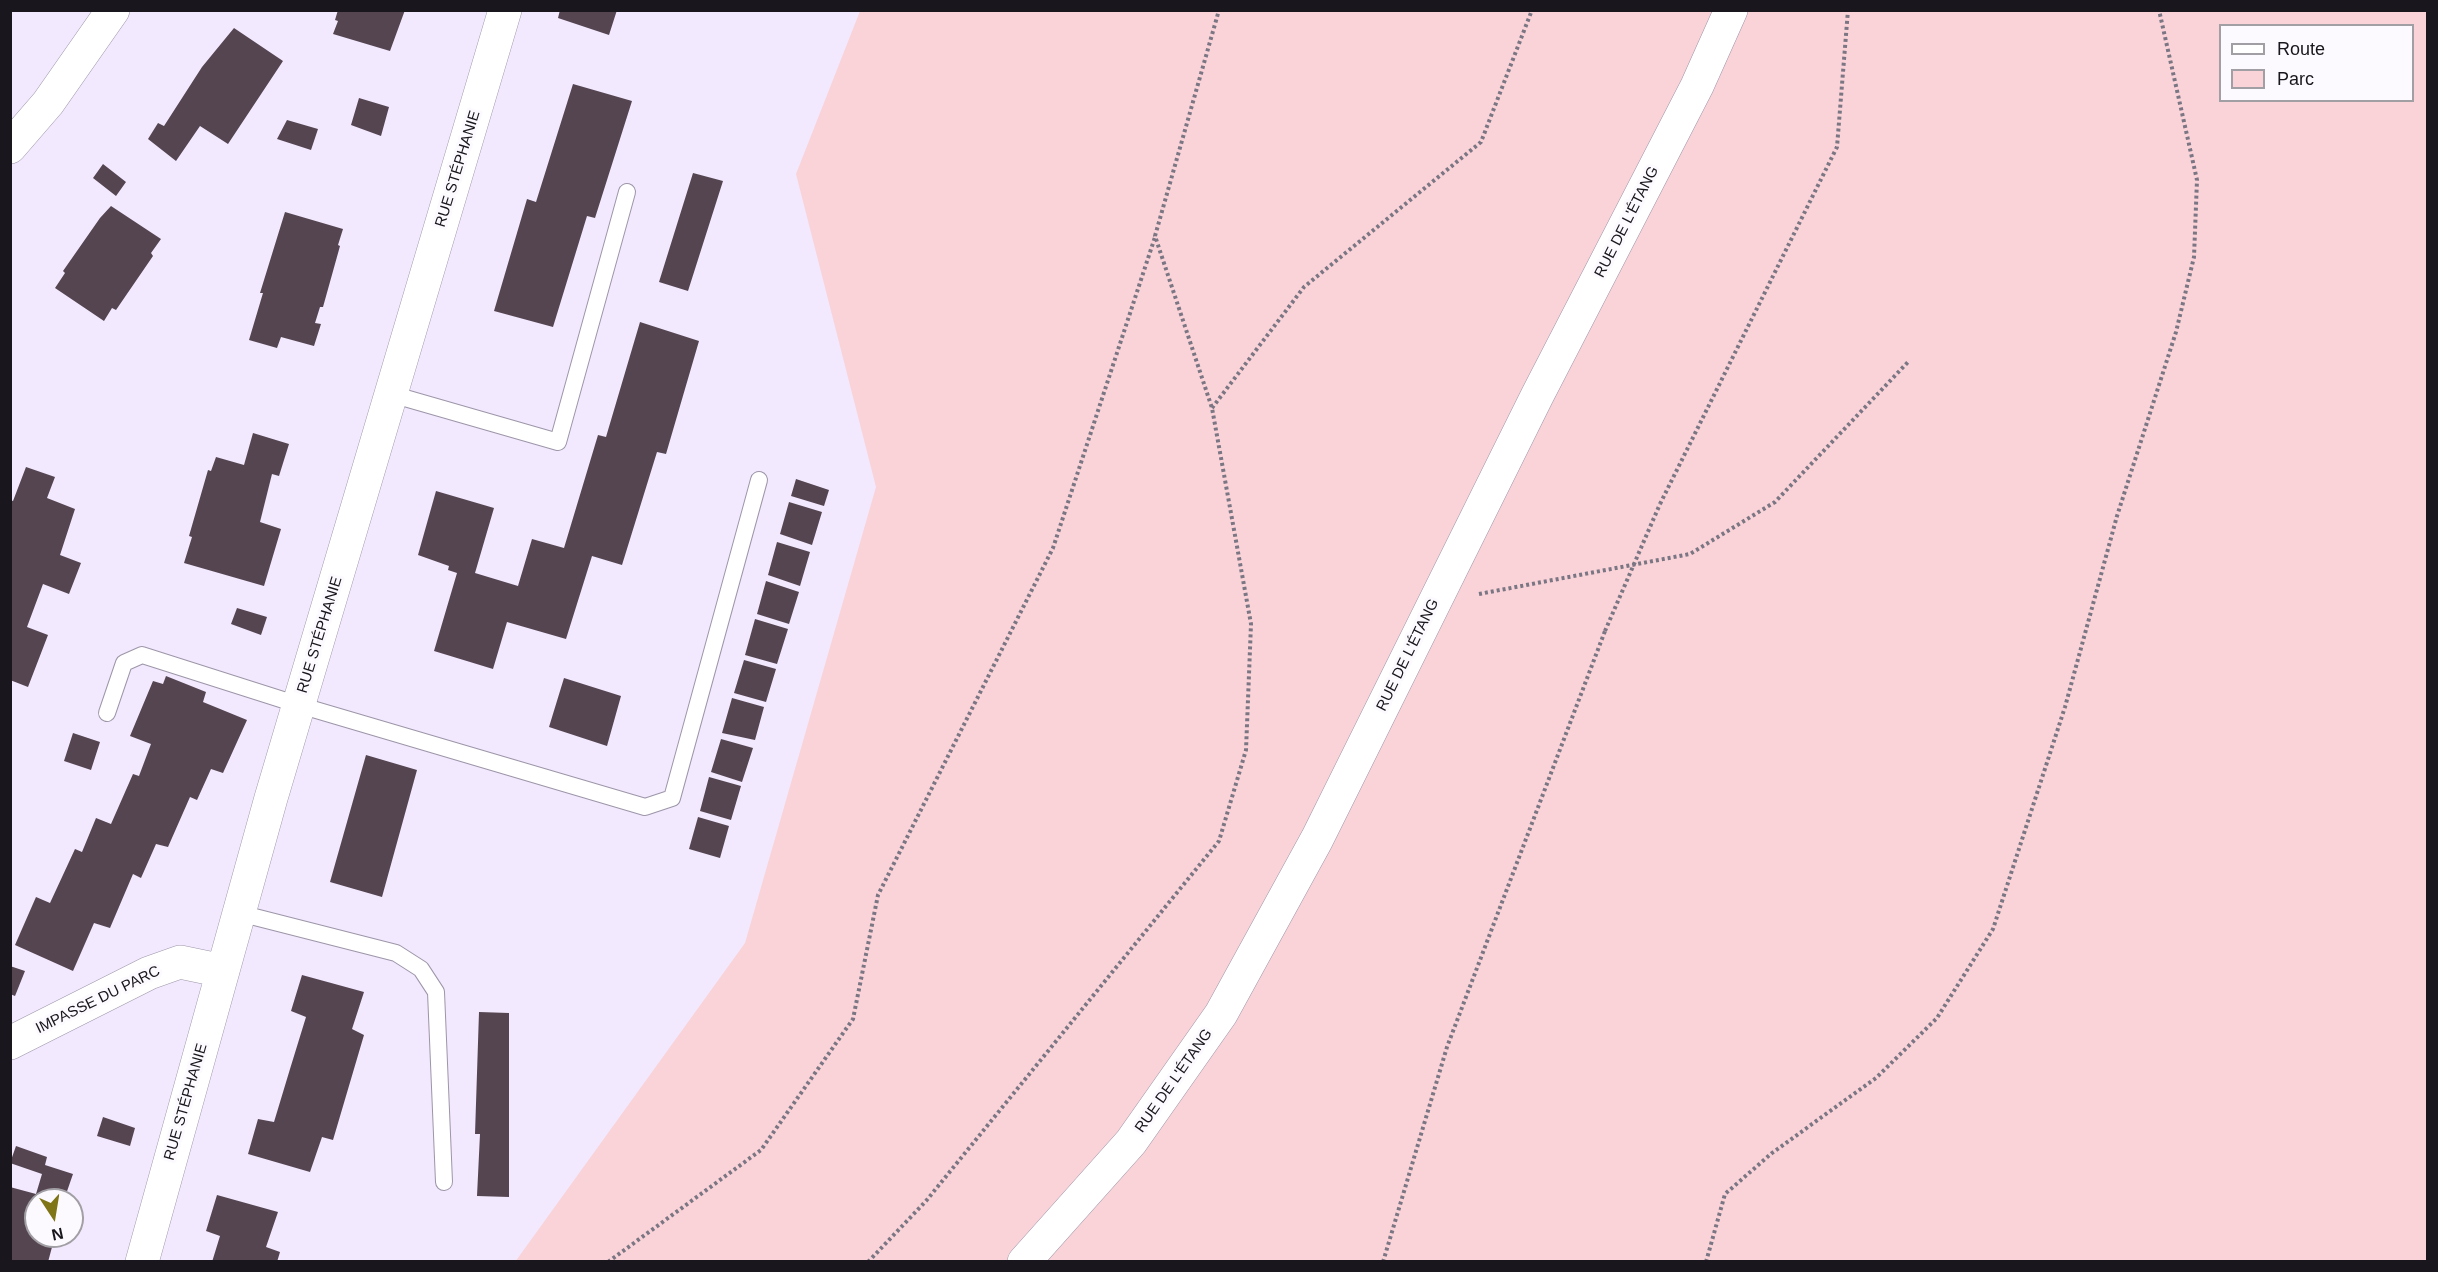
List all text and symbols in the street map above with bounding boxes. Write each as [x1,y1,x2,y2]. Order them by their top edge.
legend [2219,24,2414,102]
text: Route [2277,39,2325,59]
text: Parc [2277,69,2314,89]
street label: RUE STÉPHANIE [432,109,484,229]
street label: RUE DE L'ÉTANG [1591,163,1663,281]
street label: RUE STÉPHANIE [294,575,346,695]
street label: RUE DE L'ÉTANG [1373,596,1443,714]
street label: IMPASSE DU PARC [33,962,163,1038]
street label: RUE DE L'ÉTANG [1131,1026,1217,1136]
street label: RUE STÉPHANIE [161,1041,211,1163]
north arrow [24,1188,84,1248]
text: N [50,1225,65,1244]

